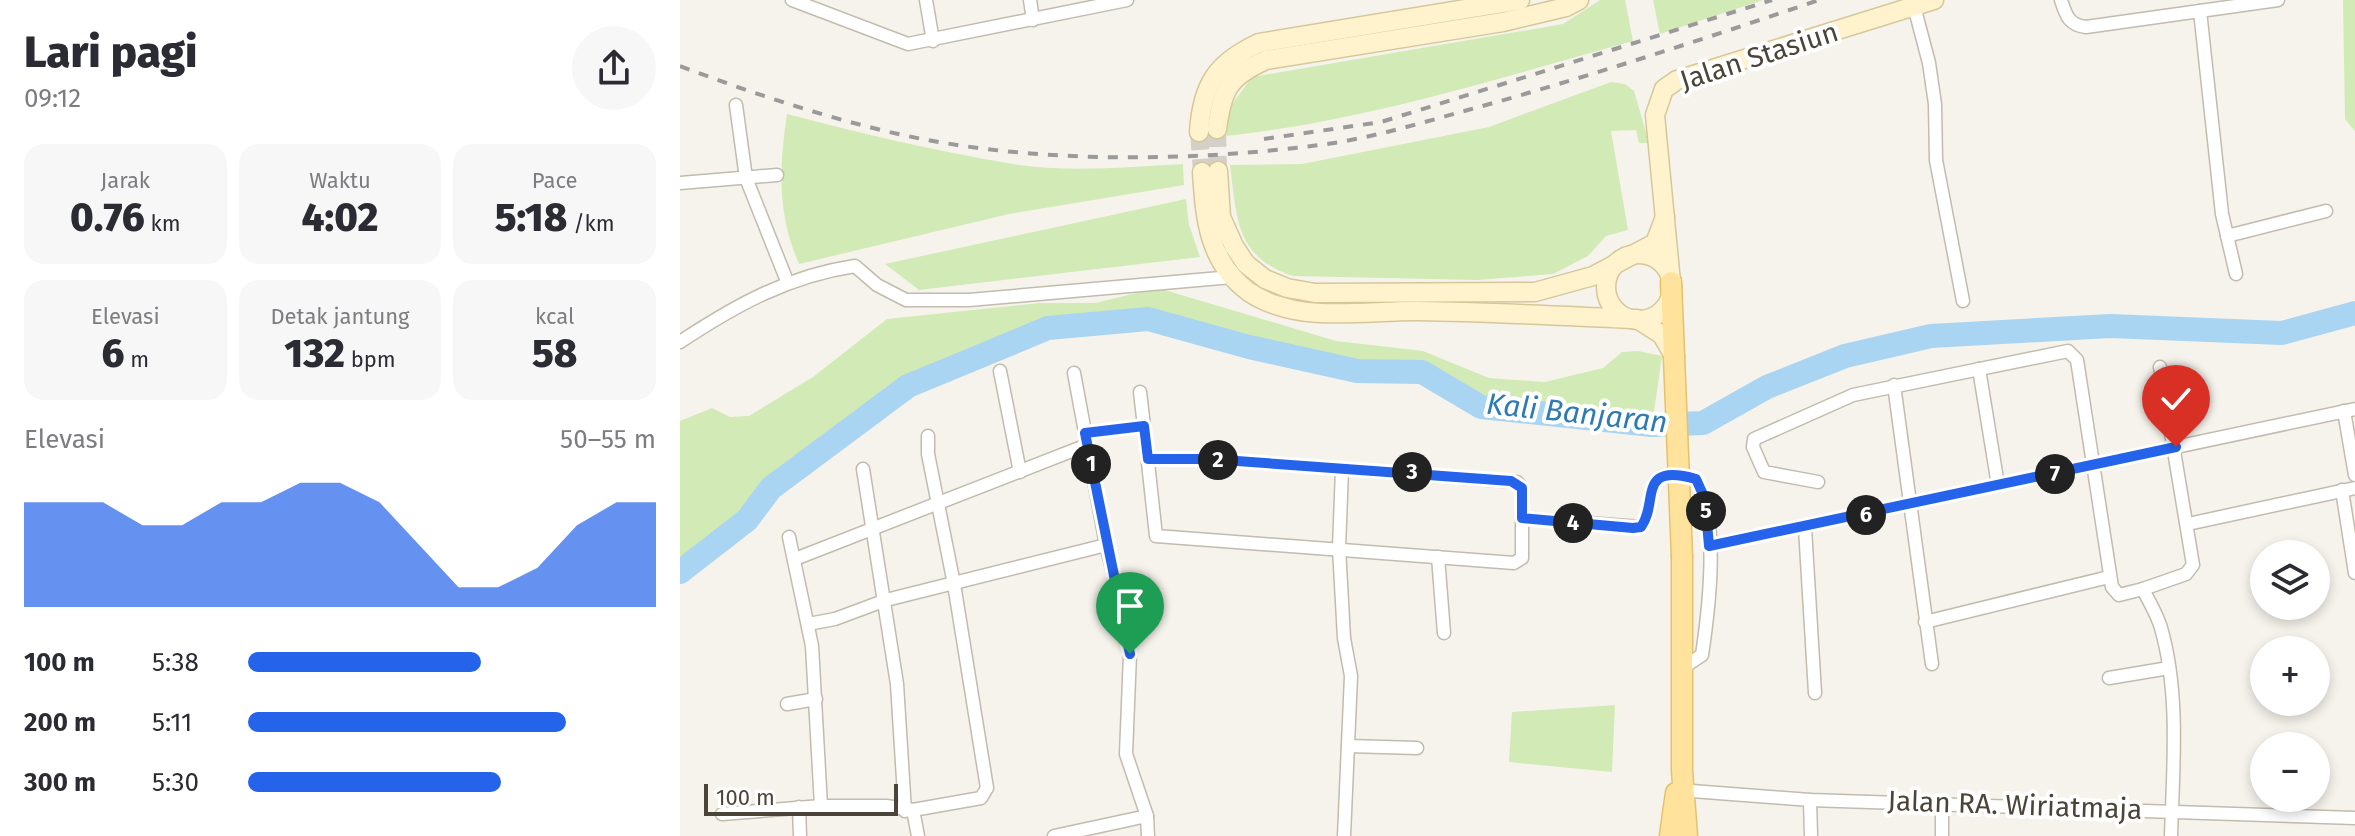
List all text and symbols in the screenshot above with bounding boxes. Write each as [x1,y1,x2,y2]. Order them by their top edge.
street label: Jalan Stasiun [1676,15,1842,97]
text: Lari pagi [24,26,198,79]
button: share [572,26,656,110]
text: 09:12 [24,83,81,114]
text: Jarak [101,167,150,194]
text: Waktu [309,167,371,194]
text: Pace [532,167,577,194]
text: 0.76 [70,194,145,242]
text: 4:02 [302,194,378,242]
text: 5:18 [495,194,567,242]
text: km [145,210,181,237]
text: /km [567,210,615,237]
text: Elevasi [91,303,160,330]
text: Detak jantung [270,303,410,330]
text: kcal [535,303,574,330]
text: 6 [102,330,124,378]
text: 132 [284,330,345,378]
text: 58 [532,330,577,378]
text: m [124,346,149,373]
text: bpm [345,346,396,373]
pin [2142,365,2210,447]
icon: check [2154,377,2198,421]
water label: Kali Banjaran [1485,386,1669,440]
text: Elevasi [24,424,105,455]
text: 50–55 m [560,424,656,455]
pin: 2 [1198,440,1238,480]
pin: 1 [1071,444,1111,484]
text: 2 [1212,446,1224,473]
text: 1 [1086,450,1096,477]
pin: 3 [1392,452,1432,492]
pin: 7 [2035,454,2075,494]
text: 3 [1406,458,1418,485]
text: 7 [2050,460,2060,487]
pin: 5 [1686,491,1726,531]
pin: 6 [1846,495,1886,535]
text: 5 [1700,497,1712,524]
text: 6 [1860,501,1872,528]
pin: 4 [1553,503,1593,543]
text: 4 [1567,509,1579,536]
map controls [2250,540,2330,812]
button: layers [2250,540,2330,620]
pin [1096,572,1164,654]
icon: arrive [1108,584,1152,628]
button: + [2250,636,2330,716]
text: 100 m [24,647,95,678]
text: 5:38 [152,647,199,678]
text: 200 m [24,707,96,738]
text: 5:11 [152,707,192,738]
button: − [2250,732,2330,812]
text: 300 m [24,767,96,798]
text: 5:30 [152,767,199,798]
scale bar [704,780,898,816]
text: 100 m [716,784,775,811]
street label: Jalan RA. Wiriatmaja [1887,784,2143,826]

